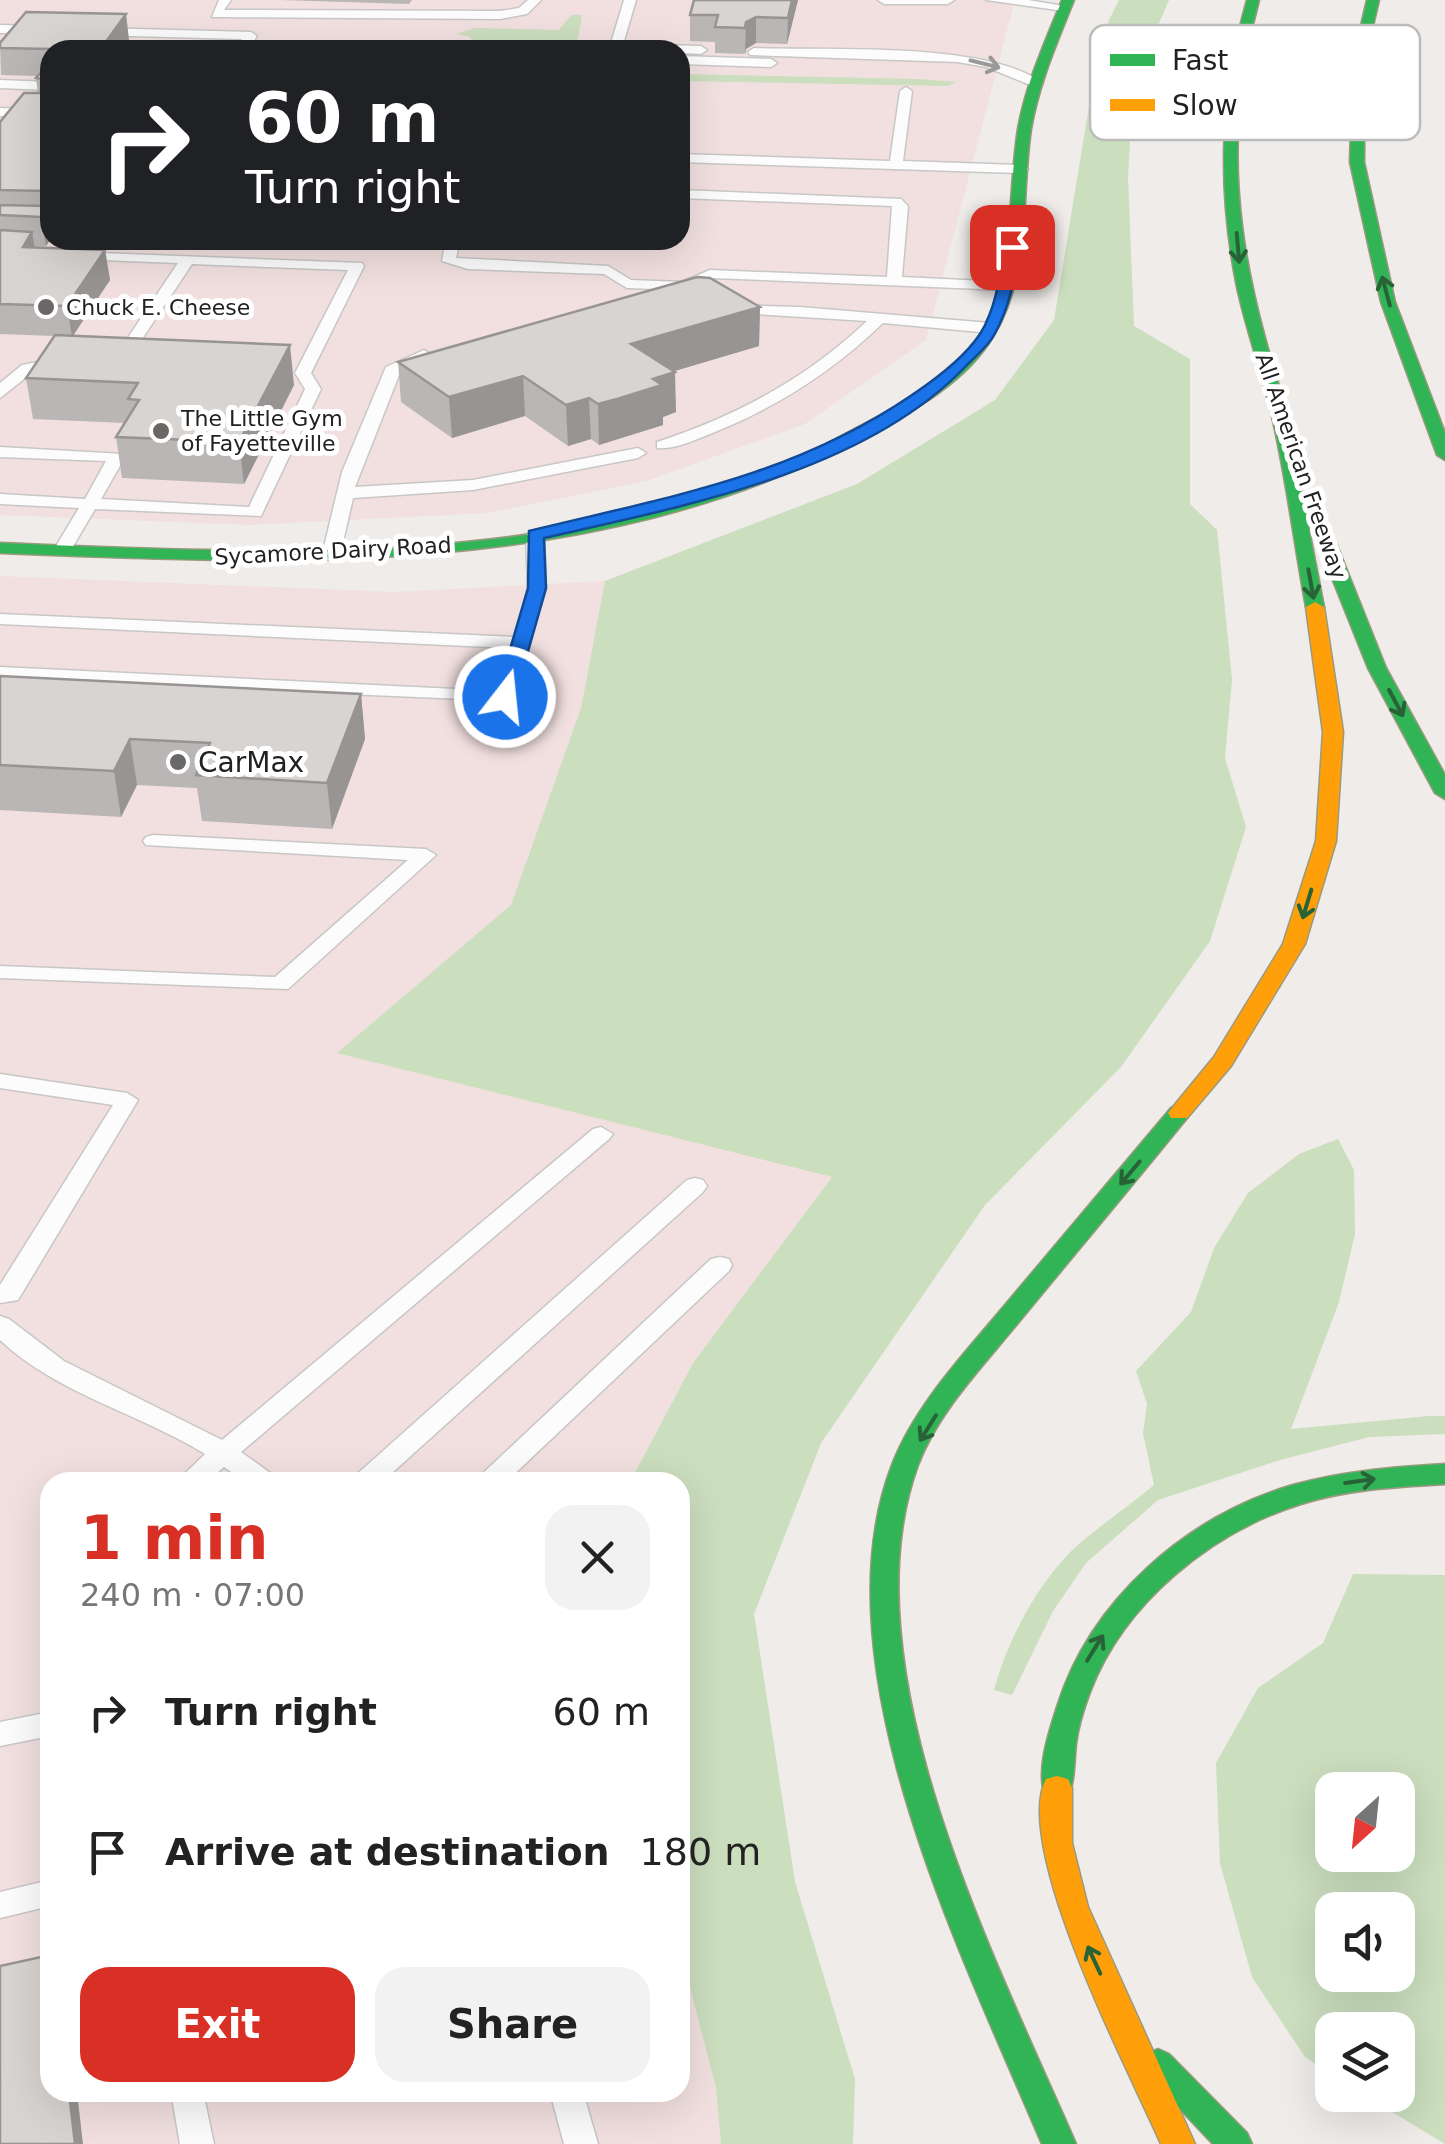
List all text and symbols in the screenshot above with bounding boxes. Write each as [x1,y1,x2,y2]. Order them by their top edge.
legend [1090,25,1420,140]
text: Fast [1172,44,1228,77]
one-way arrow [969,56,1000,75]
text: 60 m [245,77,440,159]
icon: right [80,80,210,210]
text: Slow [1172,89,1238,122]
text: Turn right [245,161,460,214]
pin [970,205,1055,290]
icon: arrive [985,220,1040,275]
one-way arrow [1229,231,1248,263]
one-way arrow [1376,276,1394,308]
place label: Chuck E. Cheese [66,295,250,320]
marker: Chuck E. Cheese [35,296,57,318]
street label: All American Freeway [1251,350,1351,582]
place label: The Little Gym of Fayetteville [180,406,343,456]
marker: The Little Gym of Fayetteville [150,420,172,442]
street label: Sycamore Dairy Road [214,532,452,570]
one-way arrow [1302,567,1321,599]
position arrow [453,645,557,749]
one-way arrow [1387,688,1406,718]
place label: CarMax [198,746,304,779]
marker: CarMax [167,751,189,773]
one-way arrow [1296,887,1314,919]
one-way arrow [1118,1160,1141,1185]
one-way arrow [918,1413,938,1442]
one-way arrow [1343,1472,1376,1490]
text: 1 min [80,1503,268,1573]
button: close [545,1505,650,1610]
text: 240 m · 07:00 [80,1576,305,1614]
one-way arrow [1084,1635,1105,1663]
icon: right [80,1685,135,1740]
text: Turn right [165,1690,377,1734]
text: 60 m [553,1690,650,1734]
north arrow [1315,1772,1415,1872]
map controls [1315,1772,1415,2112]
icon: arrive [80,1825,135,1880]
text: Arrive at destination [165,1830,610,1874]
text: 180 m [640,1830,761,1874]
button: sound [1315,1892,1415,1992]
one-way arrow [1083,1946,1102,1976]
button: Exit [80,1967,355,2082]
button: Share [375,1967,650,2082]
button: layers [1315,2012,1415,2112]

